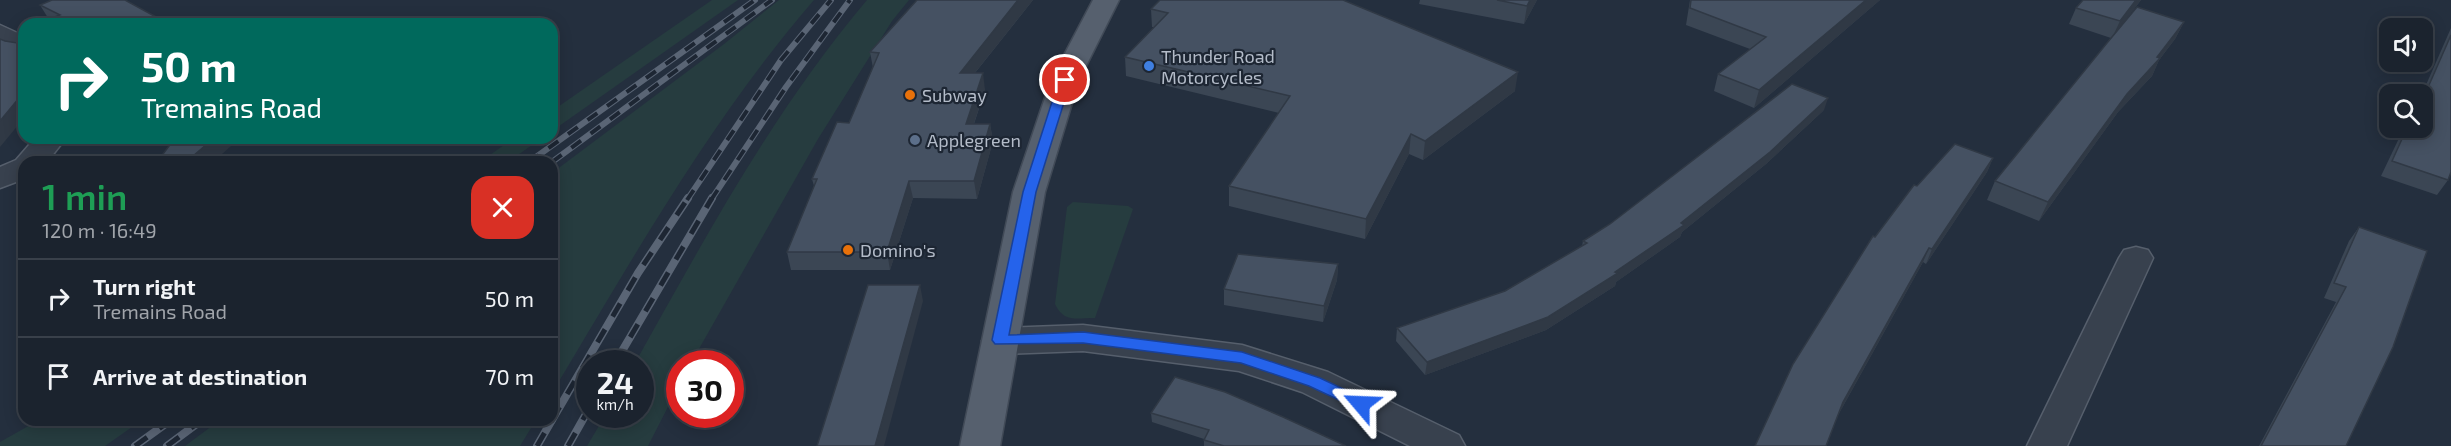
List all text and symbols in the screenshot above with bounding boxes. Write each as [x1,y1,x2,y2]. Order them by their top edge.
map controls [2379,18,2433,138]
button: sound [2379,18,2433,72]
text: 50 m [141,40,237,90]
icon: right [42,42,120,120]
place label: Thunder Road Motorcycles [1161,45,1275,88]
pin [1039,54,1090,105]
marker: Thunder Road Motorcycles [1142,59,1156,73]
icon: arrive [1048,63,1081,96]
place label: Subway [922,84,987,106]
button: search [2379,84,2433,138]
marker: Subway [903,88,917,102]
text: Tremains Road [141,91,322,123]
place label: Applegreen [927,129,1021,151]
marker: Applegreen [908,133,922,147]
text: 1 min [42,174,127,217]
button: close [471,176,534,239]
text: 120 m · 16:49 [42,218,157,242]
place label: Domino's [860,239,936,261]
marker: Domino's [841,243,855,257]
text: Turn right [93,273,195,299]
icon: right [42,282,75,315]
text: 50 m [485,285,534,311]
text: Tremains Road [93,299,227,323]
speed limit sign: 30 [666,350,744,428]
icon: arrive [42,360,75,393]
text: Arrive at destination [93,363,307,389]
text: 70 m [485,363,534,389]
text: 24 [597,364,633,400]
position arrow [1329,372,1393,436]
text: km/h [596,395,634,413]

